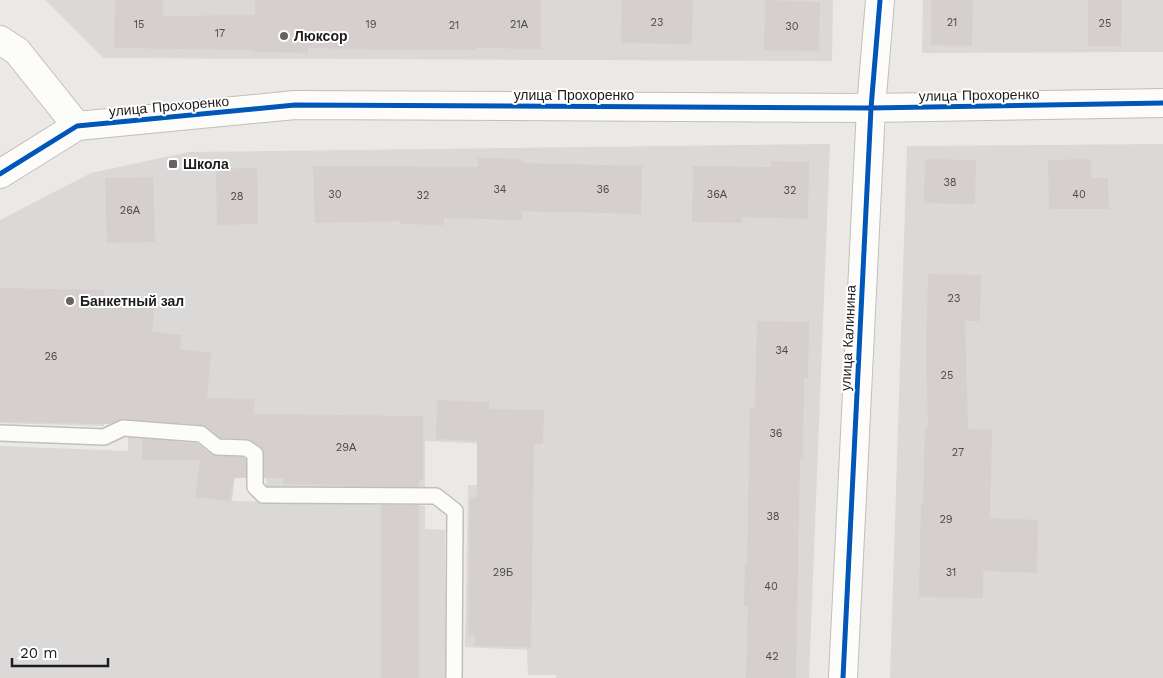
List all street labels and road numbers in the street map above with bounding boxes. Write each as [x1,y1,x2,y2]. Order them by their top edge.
street label: улица Прохоренко [918,86,1040,104]
street label: улица Прохоренко [514,87,635,103]
street label: улица Прохоренко [108,93,230,119]
street label: улица Калинина [837,284,859,391]

